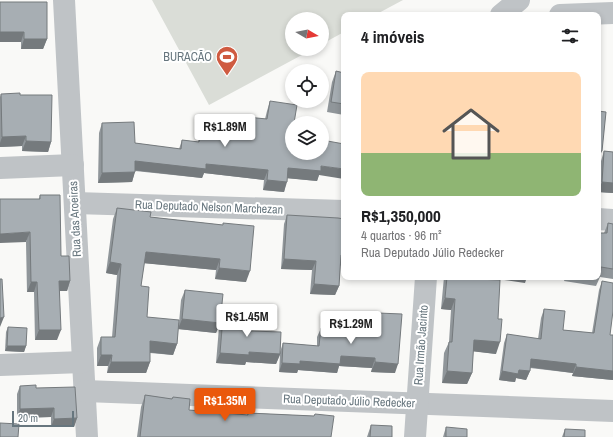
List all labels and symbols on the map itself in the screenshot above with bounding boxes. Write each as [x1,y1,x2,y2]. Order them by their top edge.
north arrow [285,12,329,56]
sports icon: BURACÃO [214,44,240,77]
place label: BURACÃO [163,49,212,65]
pin: R$1.89M [188,114,262,148]
street label: Rua das Aroeiras [65,181,85,257]
street label: Rua Deputado Nelson Marchezan [135,196,283,218]
pin: R$1.45M [210,304,284,338]
street label: Rua Irmão Jacinto [410,304,432,386]
pin: R$1.29M [314,311,388,345]
pin: R$1.35M [188,388,262,422]
street label: Rua Deputado Júlio Redecker [283,391,416,411]
scale bar [12,409,74,428]

